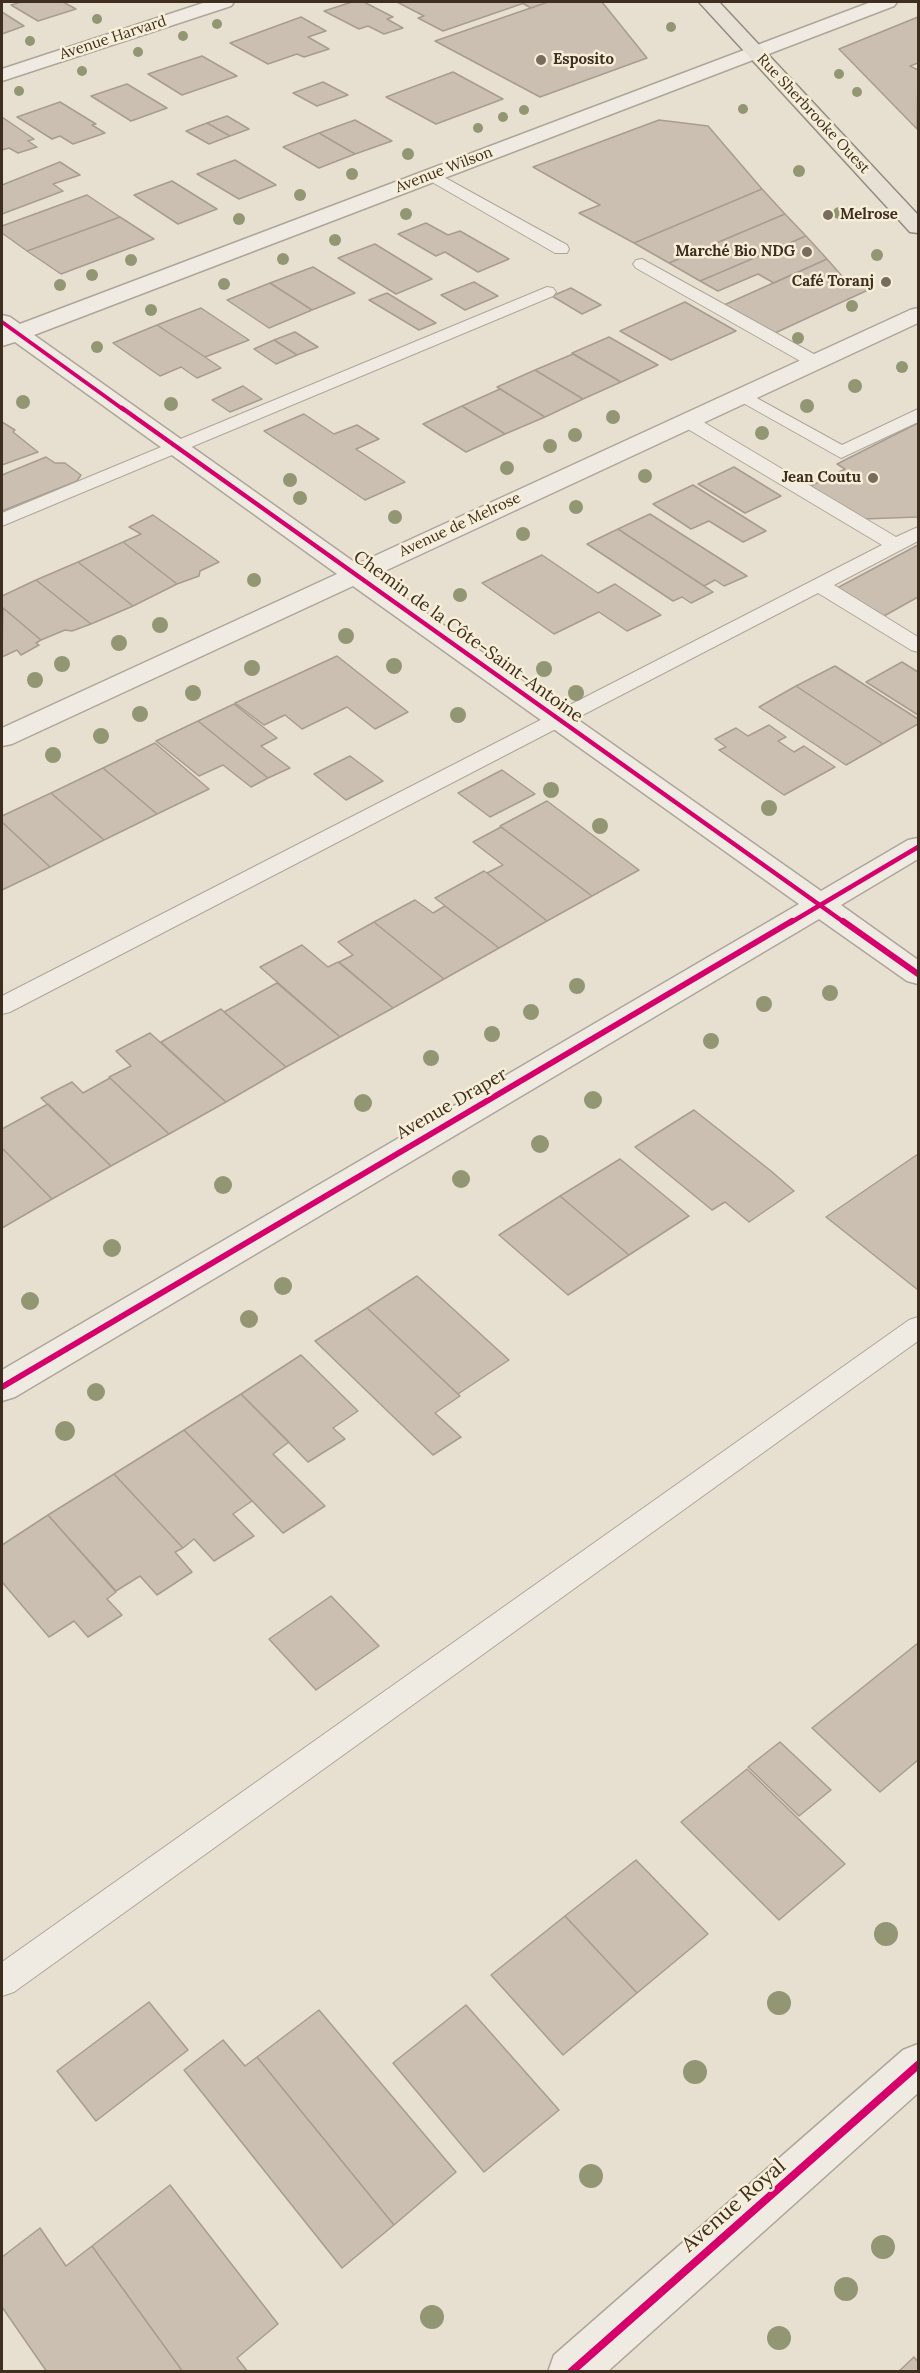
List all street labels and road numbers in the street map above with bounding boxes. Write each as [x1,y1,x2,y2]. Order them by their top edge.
street label: Avenue Harvard [57,12,169,64]
street label: Rue Sherbrooke Ouest [753,50,873,178]
street label: Avenue Wilson [393,143,495,197]
street label: Avenue de Melrose [396,489,524,561]
street label: Chemin de la Côte-Saint-Antoine [349,546,587,728]
street label: Avenue Draper [393,1064,511,1144]
street label: Avenue Royal [677,2154,791,2258]

